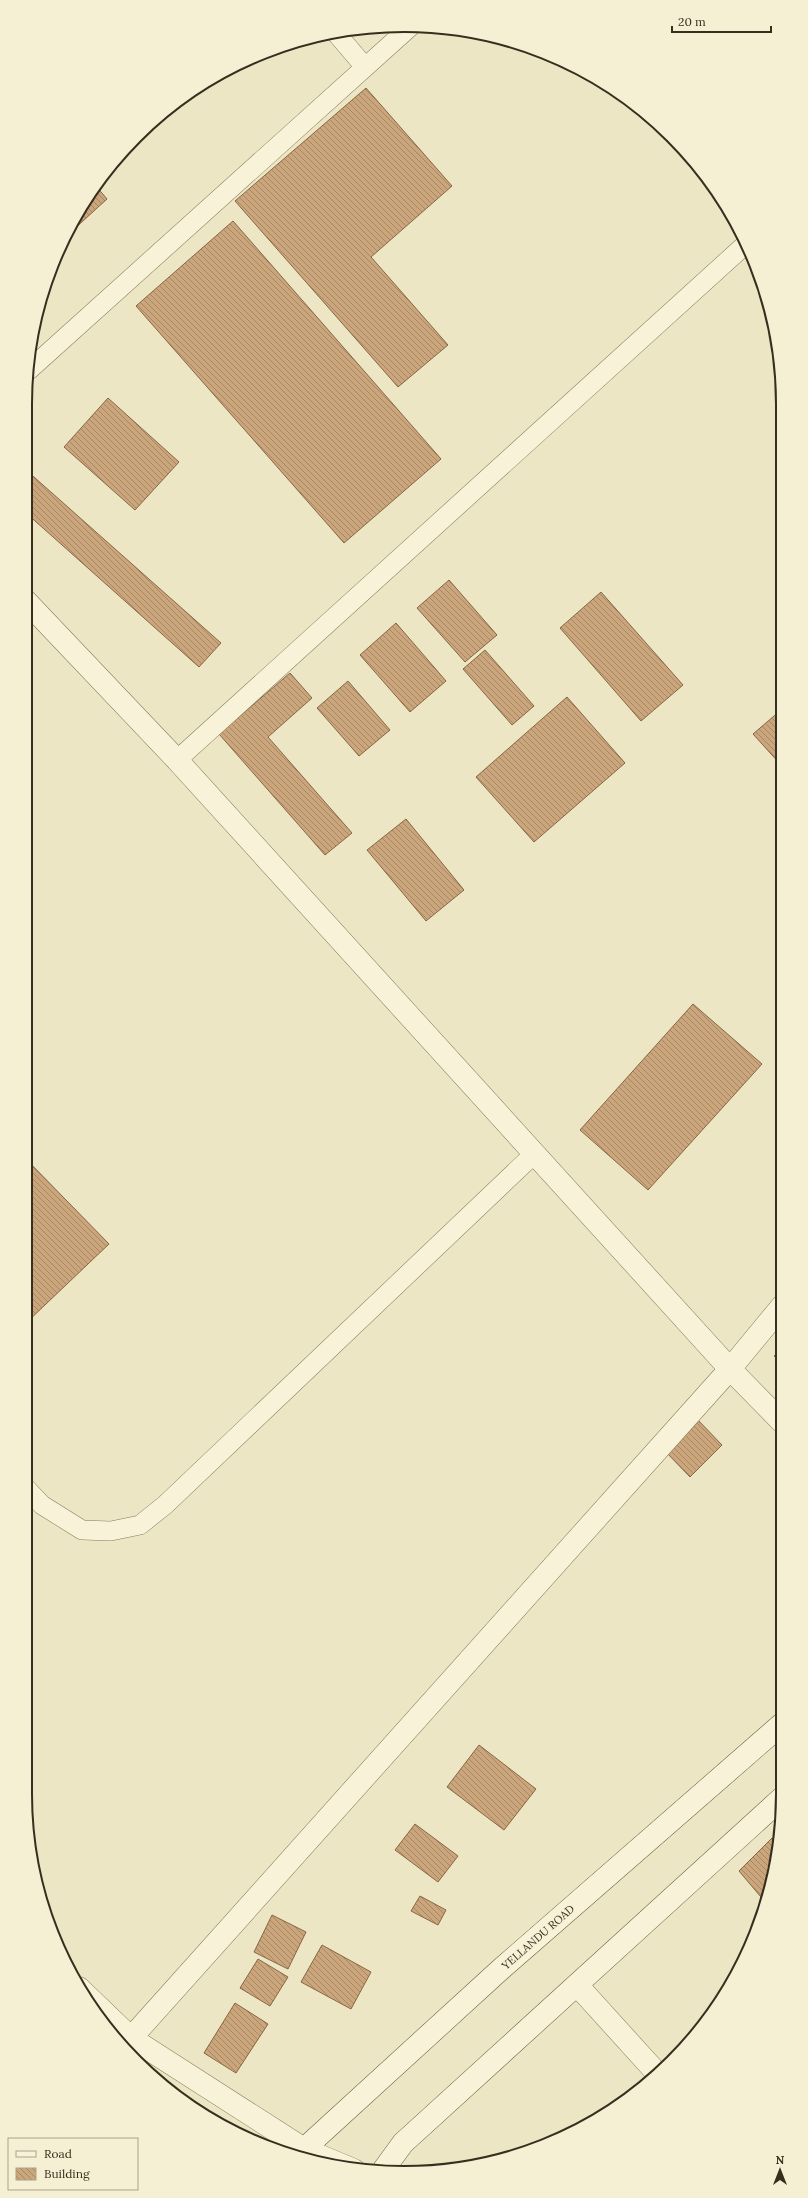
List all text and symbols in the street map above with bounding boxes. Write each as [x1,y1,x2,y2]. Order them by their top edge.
scale bar [672,8,771,34]
text: 20 m [678,14,706,29]
street label: YELLANDU ROAD [498,1902,577,1973]
legend [8,2138,138,2190]
text: Road [44,2146,72,2161]
north arrow [760,2150,800,2190]
text: N [776,2153,785,2167]
text: Building [44,2166,90,2181]

